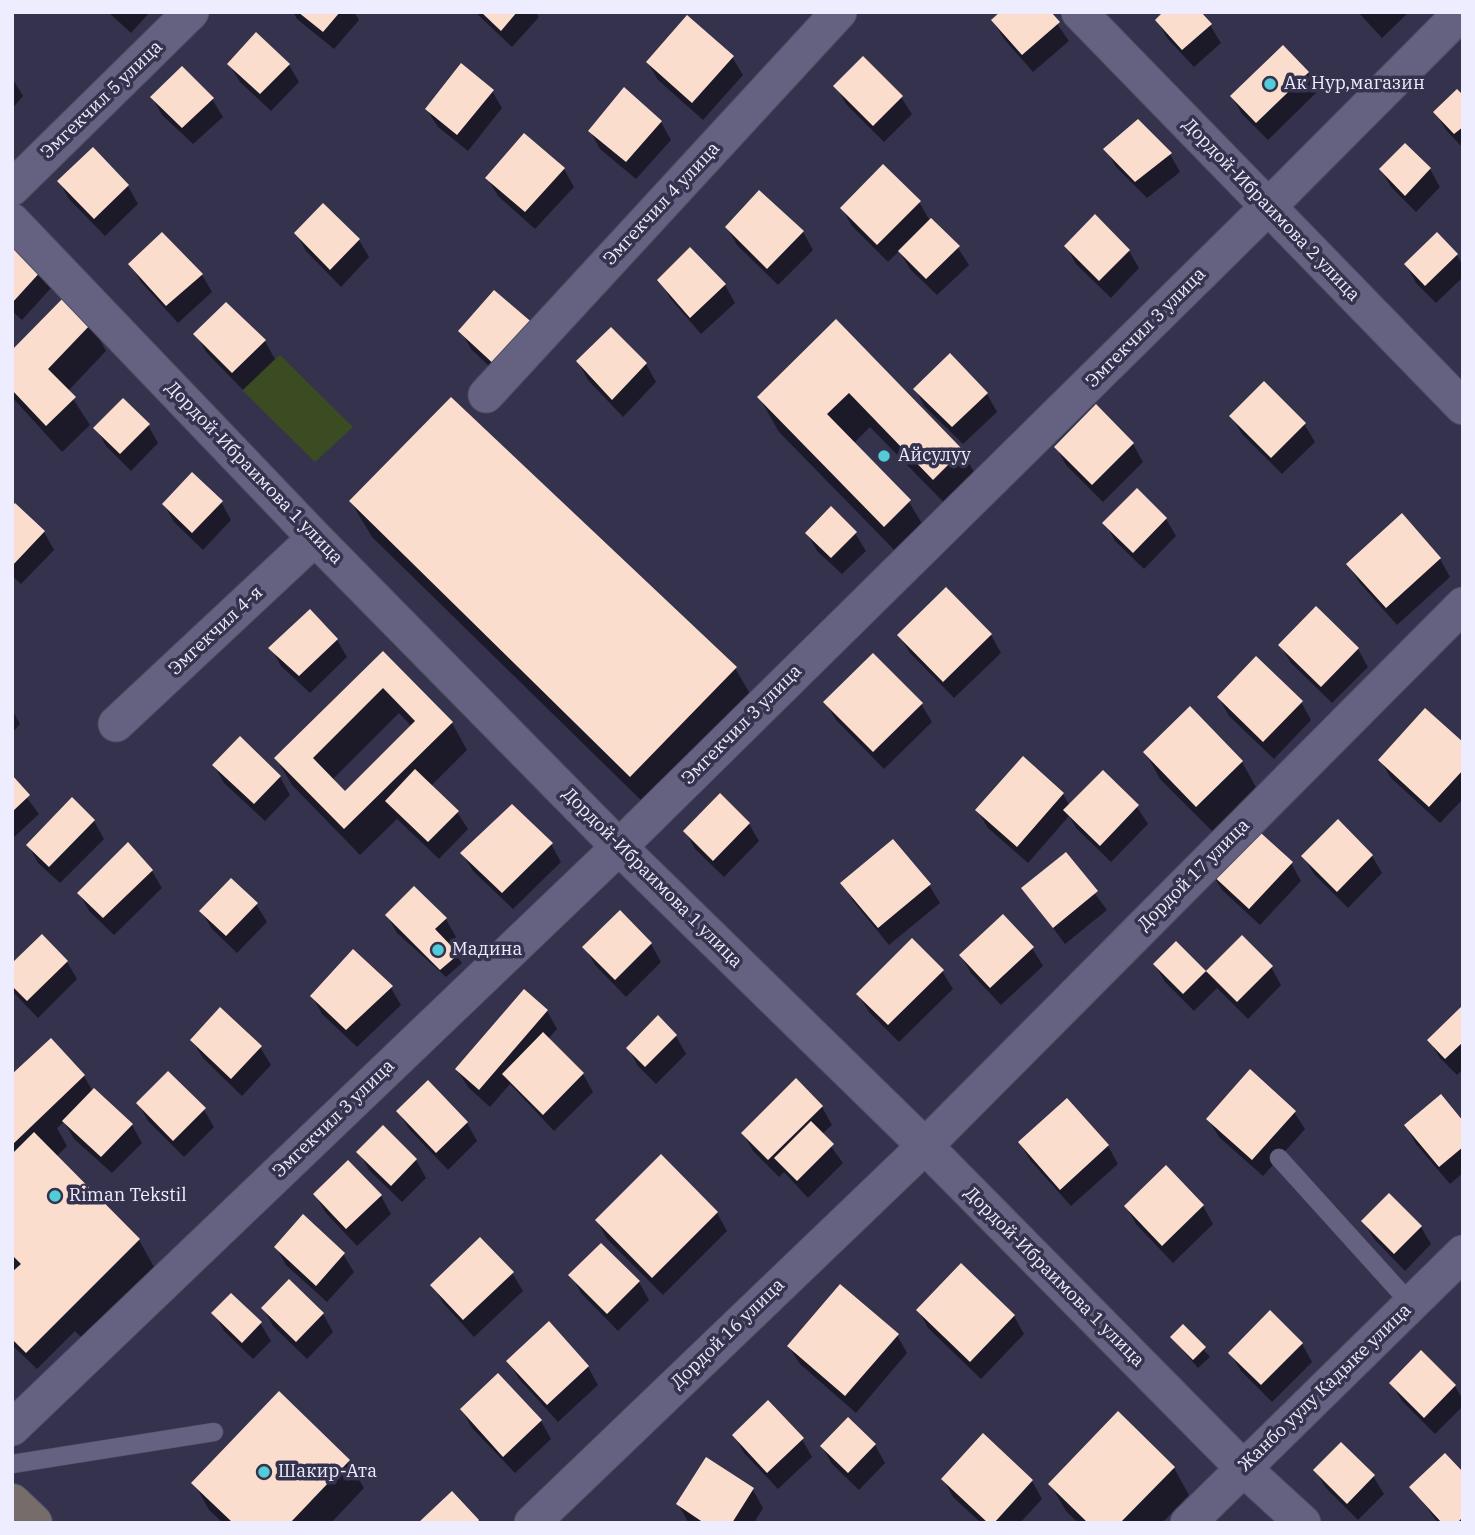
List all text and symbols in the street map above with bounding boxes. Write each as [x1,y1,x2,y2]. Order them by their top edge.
street label: Эмгекчил 5 улица [37,36,167,164]
place label: Ак Нур,магазин [1284,73,1425,95]
marker: Ак Нур,магазин [1262,76,1278,92]
street label: Дордой-Ибраимова 2 улица [1178,114,1364,306]
street label: Эмгекчил 4 улица [599,138,725,270]
street label: Эмгекчил 3 улица [1082,264,1210,392]
street label: Дордой-Ибраимова 1 улица [161,377,347,569]
place label: Айсулуу [898,445,971,467]
marker: Айсулуу [876,448,892,464]
street label: Эмгекчил 4-я [164,582,268,680]
street label: Эмгекчил 3 улица [678,661,806,789]
street label: Дордой-Ибраимова 1 улица [557,783,747,973]
street label: Дордой 17 улица [1134,815,1254,935]
place label: Мадина [452,939,522,961]
marker: Мадина [430,942,446,958]
street label: Эмгекчил 3 улица [269,1055,399,1183]
street label: Дордой-Ибраимова 1 улица [959,1182,1149,1372]
place label: Riman Tekstil [69,1185,187,1207]
marker: Riman Tekstil [47,1188,63,1204]
street label: Дордой 16 улица [667,1274,789,1394]
street label: Жанбо уулу Кадыке улица [1234,1300,1416,1476]
place label: Шакир-Ата [278,1461,377,1483]
marker: Шакир-Ата [256,1464,272,1480]

